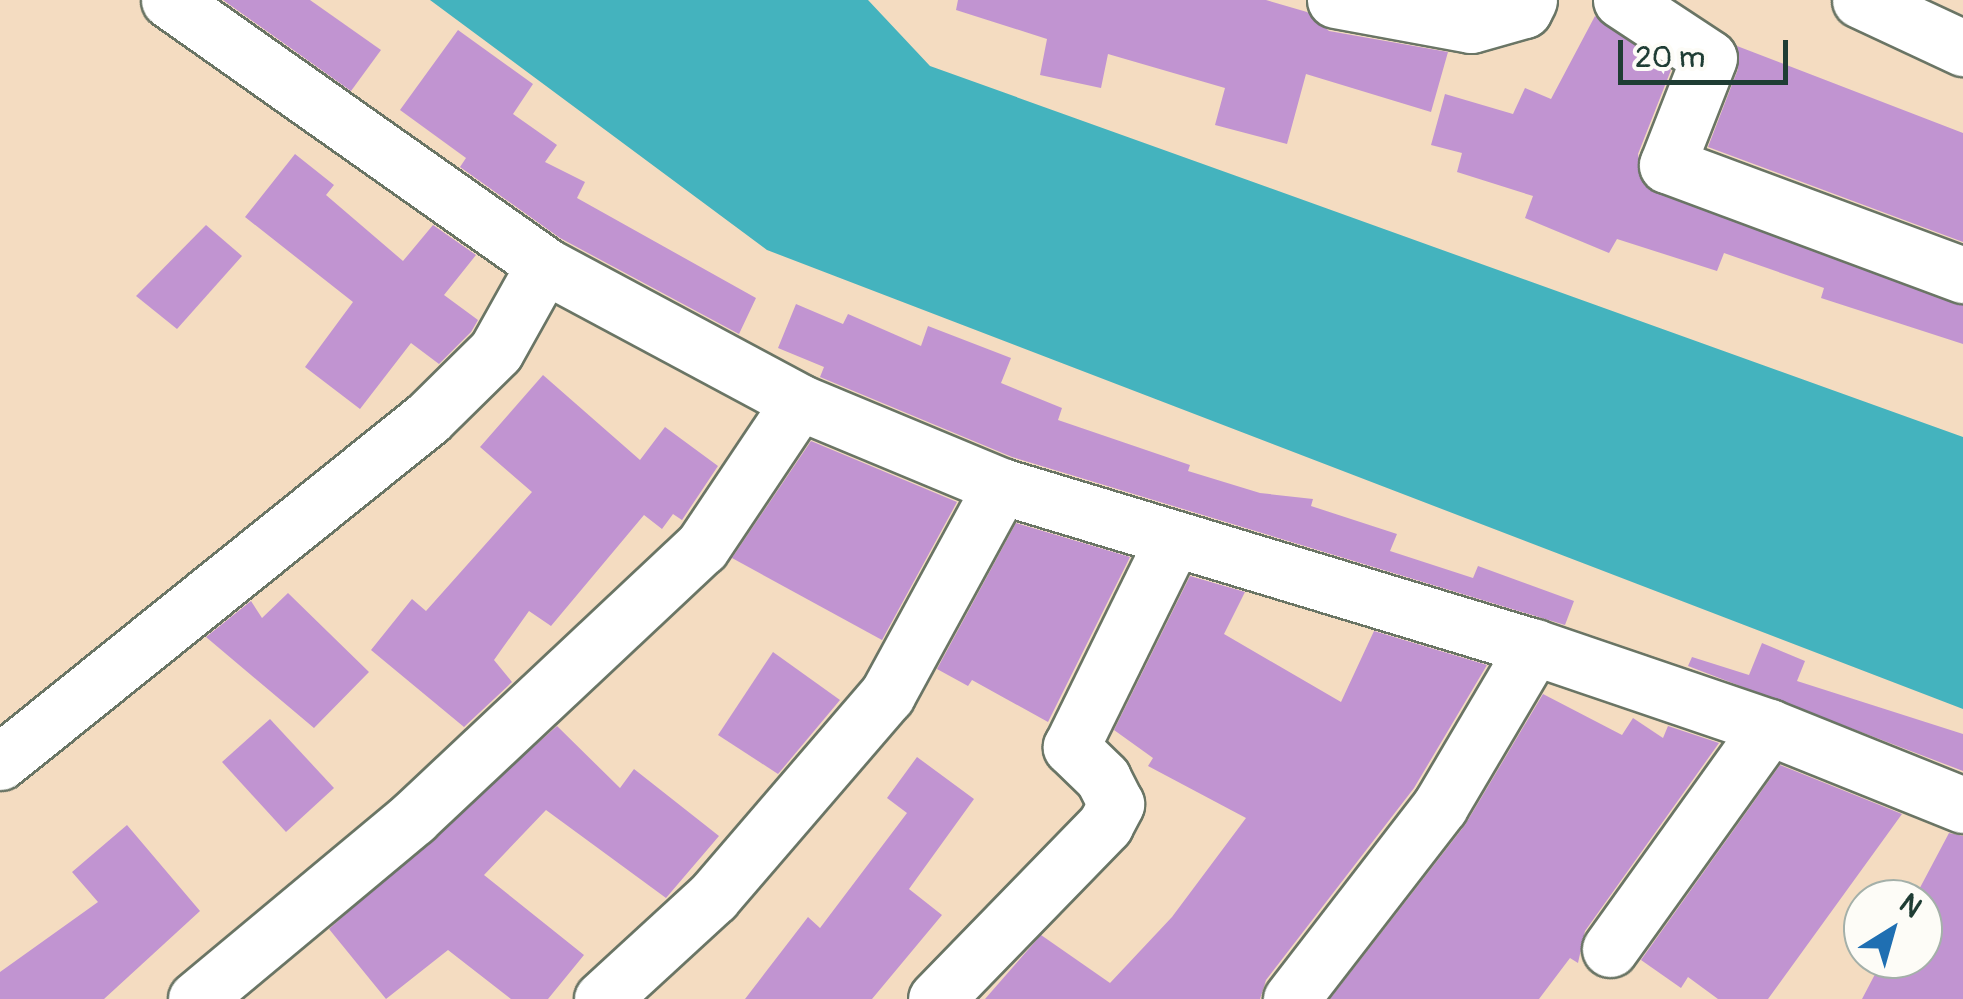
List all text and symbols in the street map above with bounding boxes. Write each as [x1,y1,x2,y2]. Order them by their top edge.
scale bar [1623,20,1793,82]
text: 20 m [1635,39,1705,76]
north arrow [1843,879,1943,979]
text: N [1892,887,1928,926]

